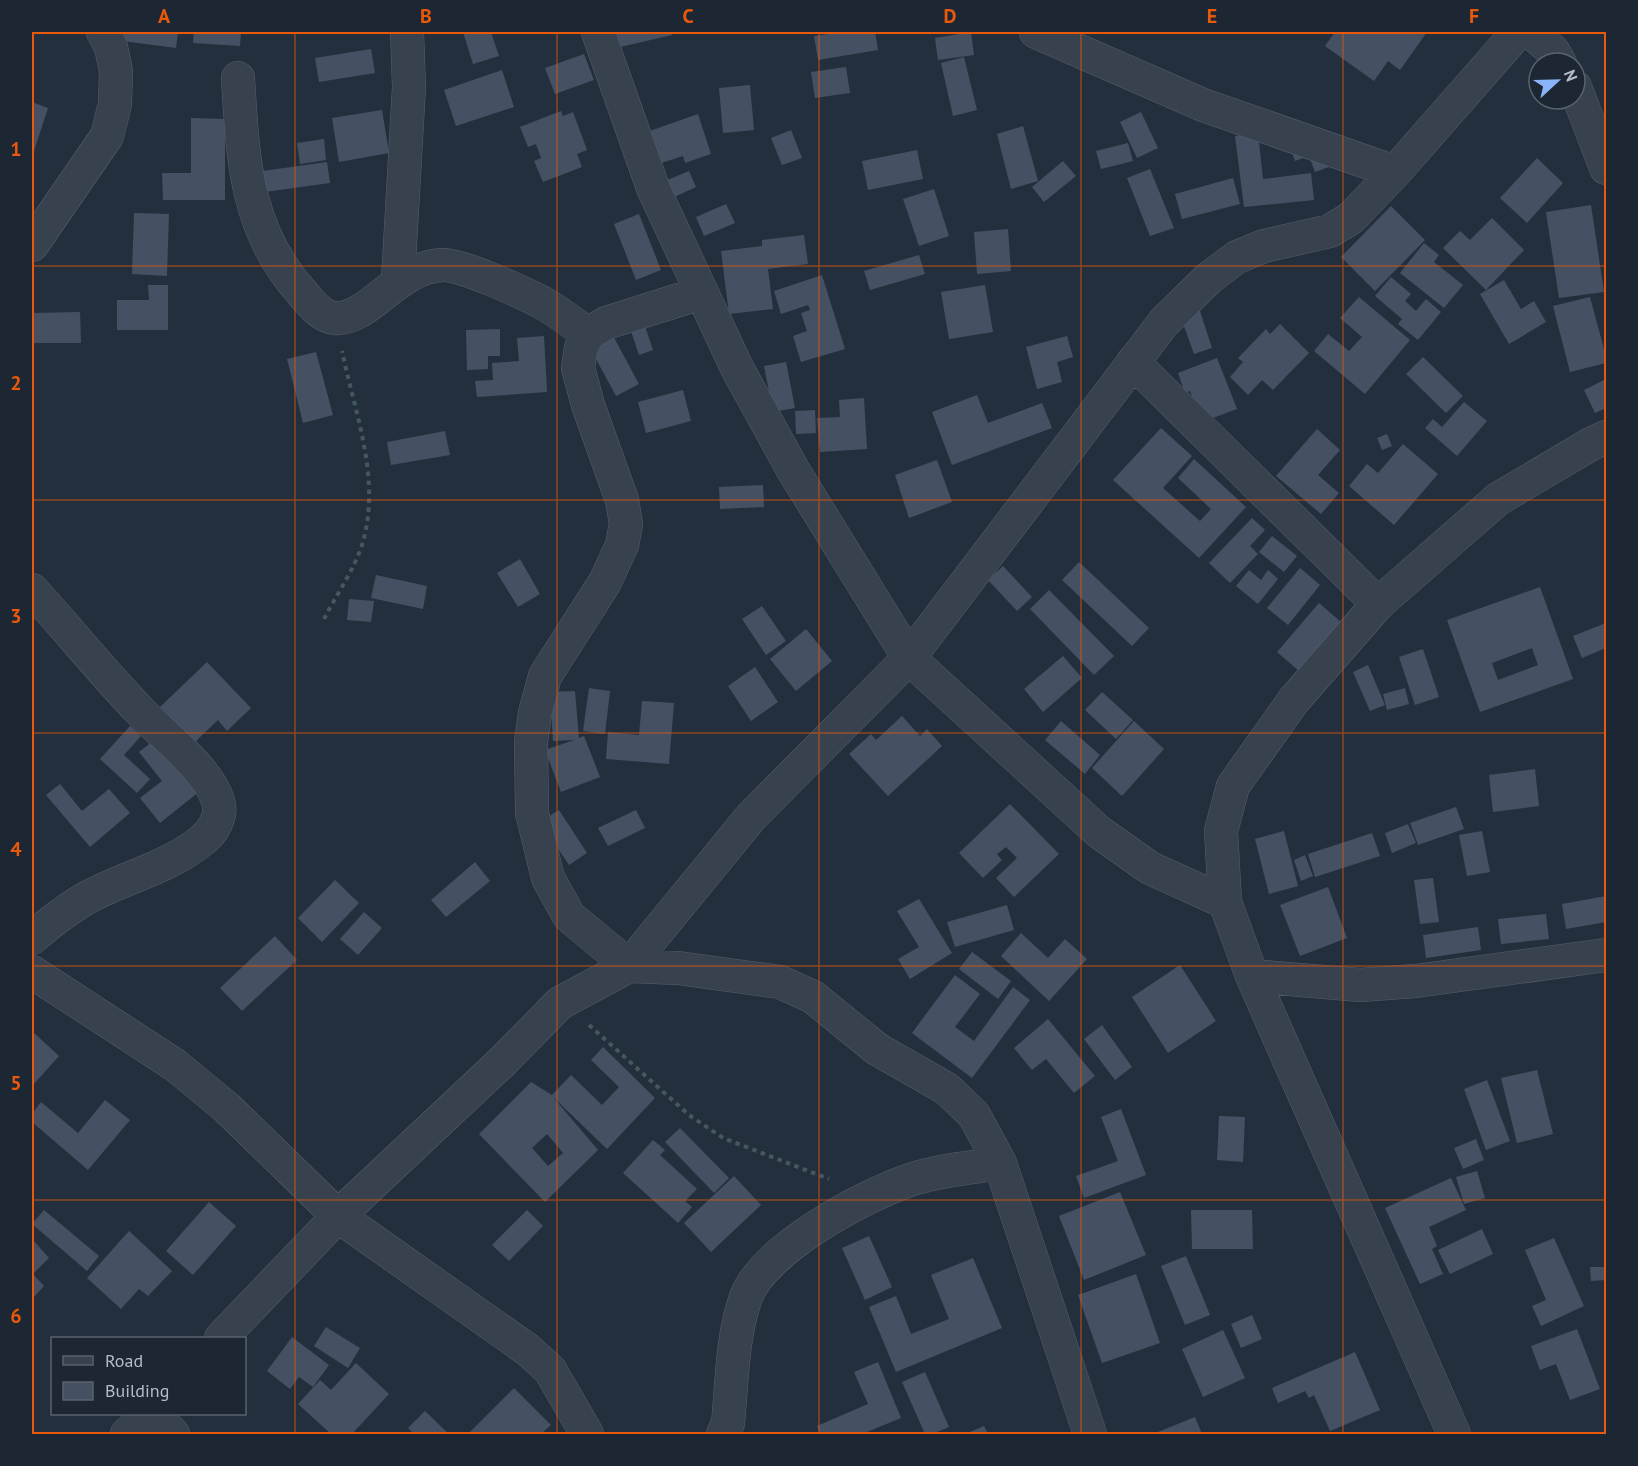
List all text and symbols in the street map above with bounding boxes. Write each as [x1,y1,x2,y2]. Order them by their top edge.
text: A [158,3,171,29]
text: B [420,3,432,29]
text: C [682,3,694,29]
text: D [944,3,957,29]
text: E [1207,3,1217,29]
text: F [1469,3,1479,29]
north arrow [1527,51,1587,111]
text: N [1560,67,1582,84]
text: 1 [10,136,22,162]
text: 2 [10,370,22,396]
text: 3 [10,603,22,629]
text: 4 [10,836,22,862]
text: 5 [10,1070,22,1096]
text: 6 [10,1303,22,1329]
legend [51,1337,246,1415]
text: Road [105,1349,143,1372]
text: Building [105,1379,169,1402]

